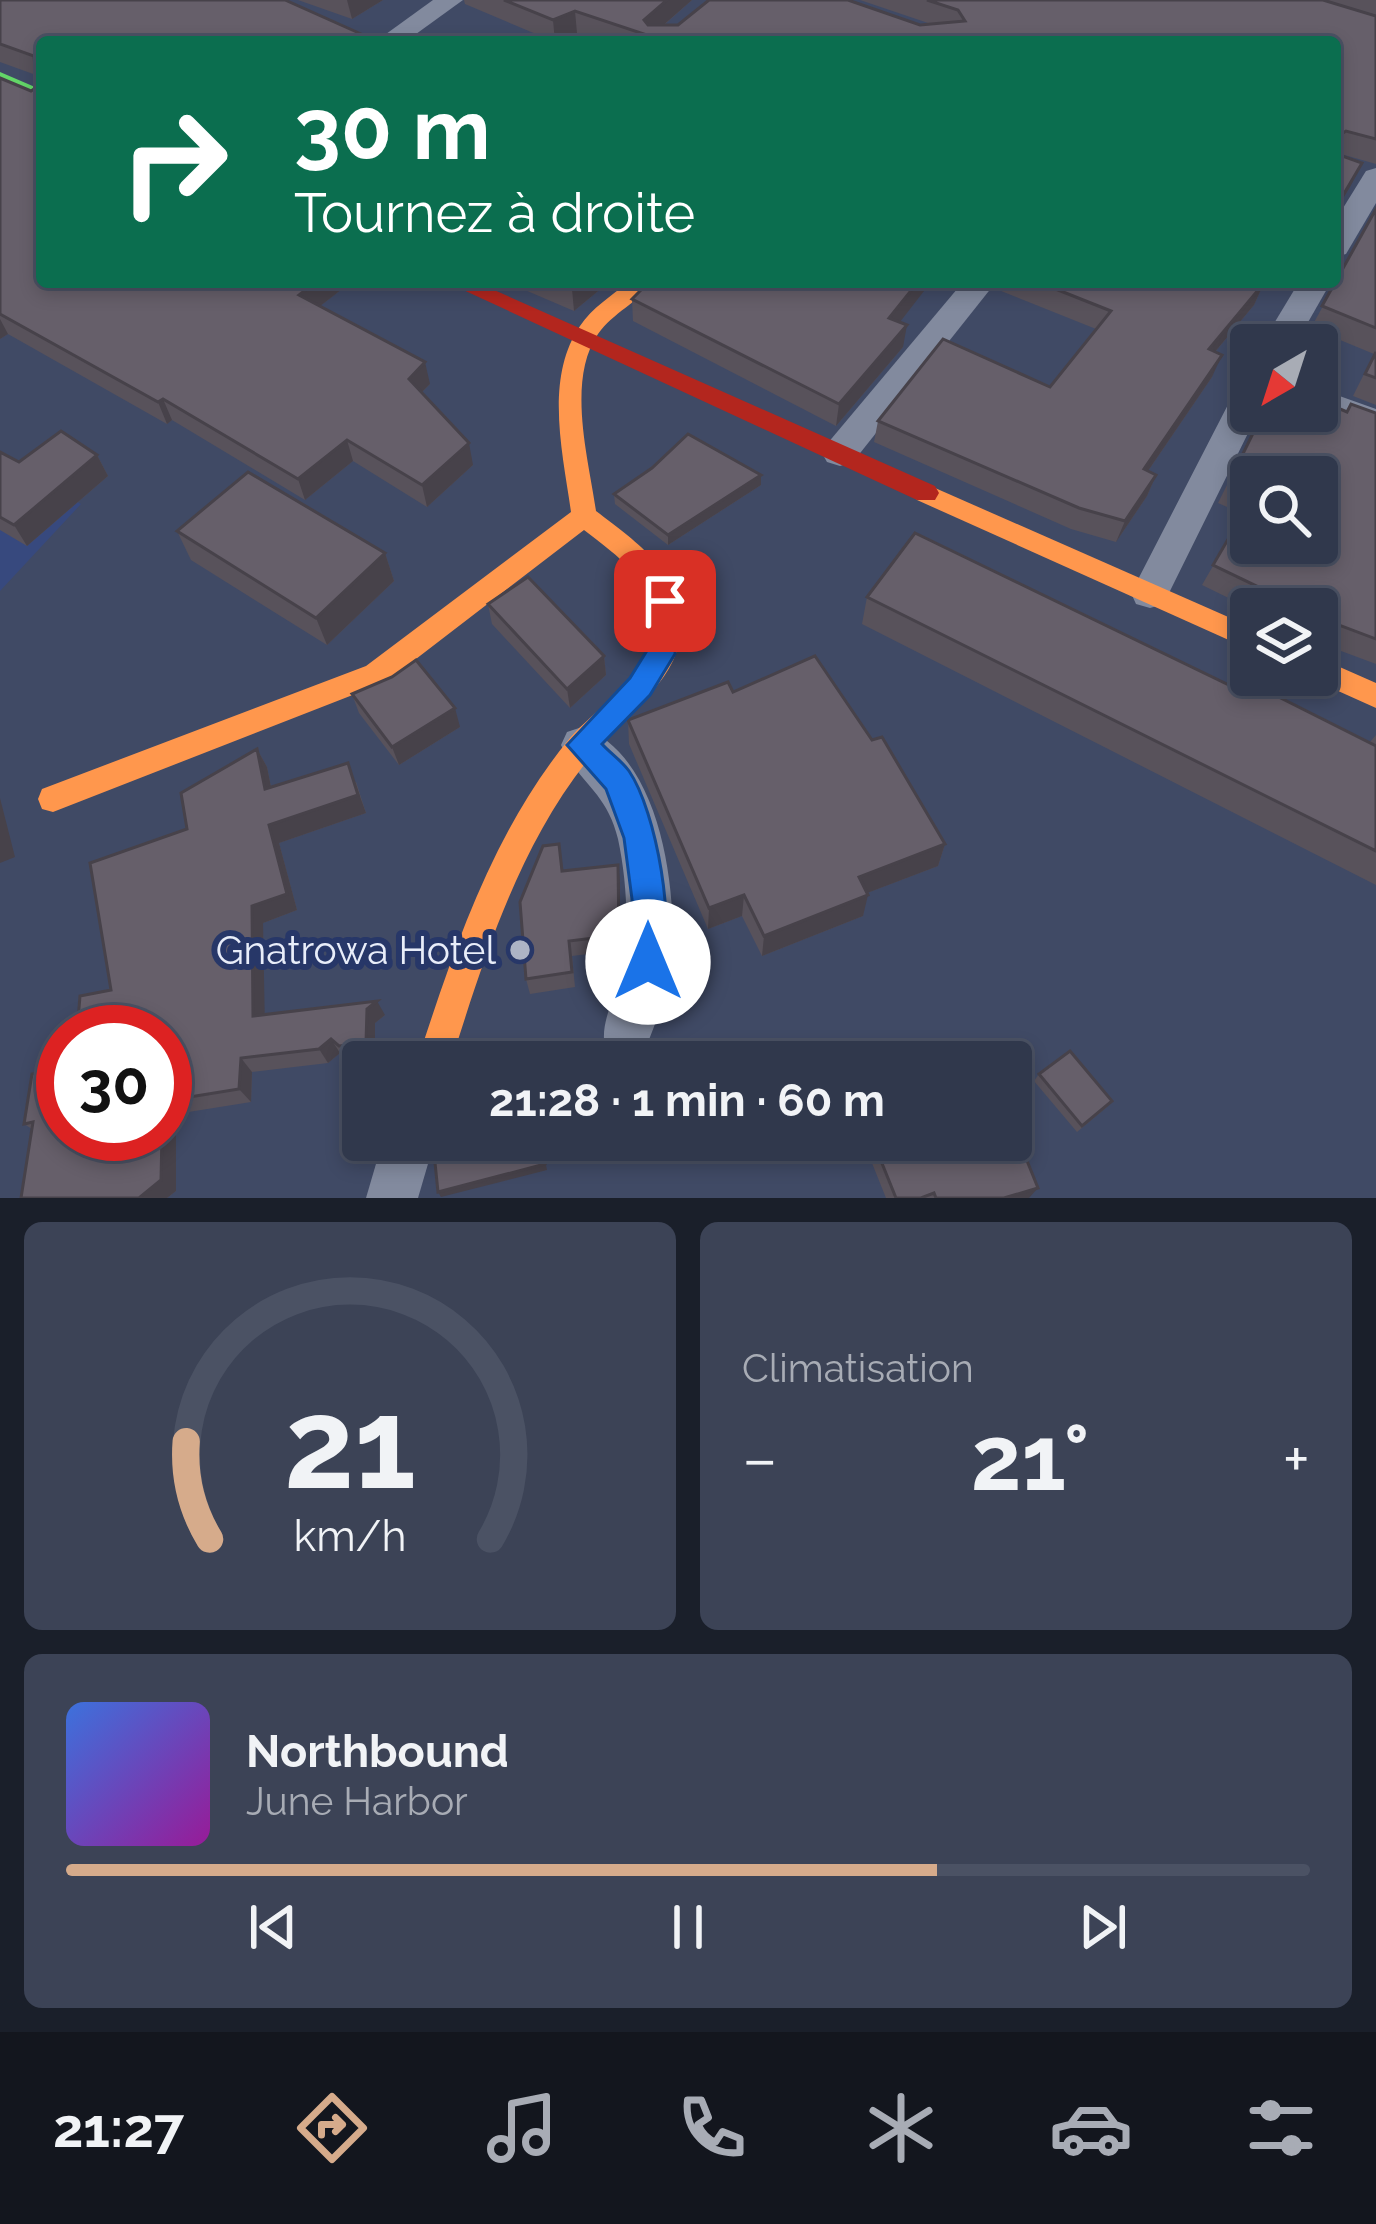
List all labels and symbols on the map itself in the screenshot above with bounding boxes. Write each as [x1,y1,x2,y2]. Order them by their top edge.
north arrow [1230,324,1338,432]
pin [614,550,716,652]
position arrow [585,899,711,1025]
place label: Gnatrowa Hotel [216,927,496,973]
marker: Gnatrowa Hotel [507,937,533,963]
speed limit sign: 30 [36,1005,192,1161]

